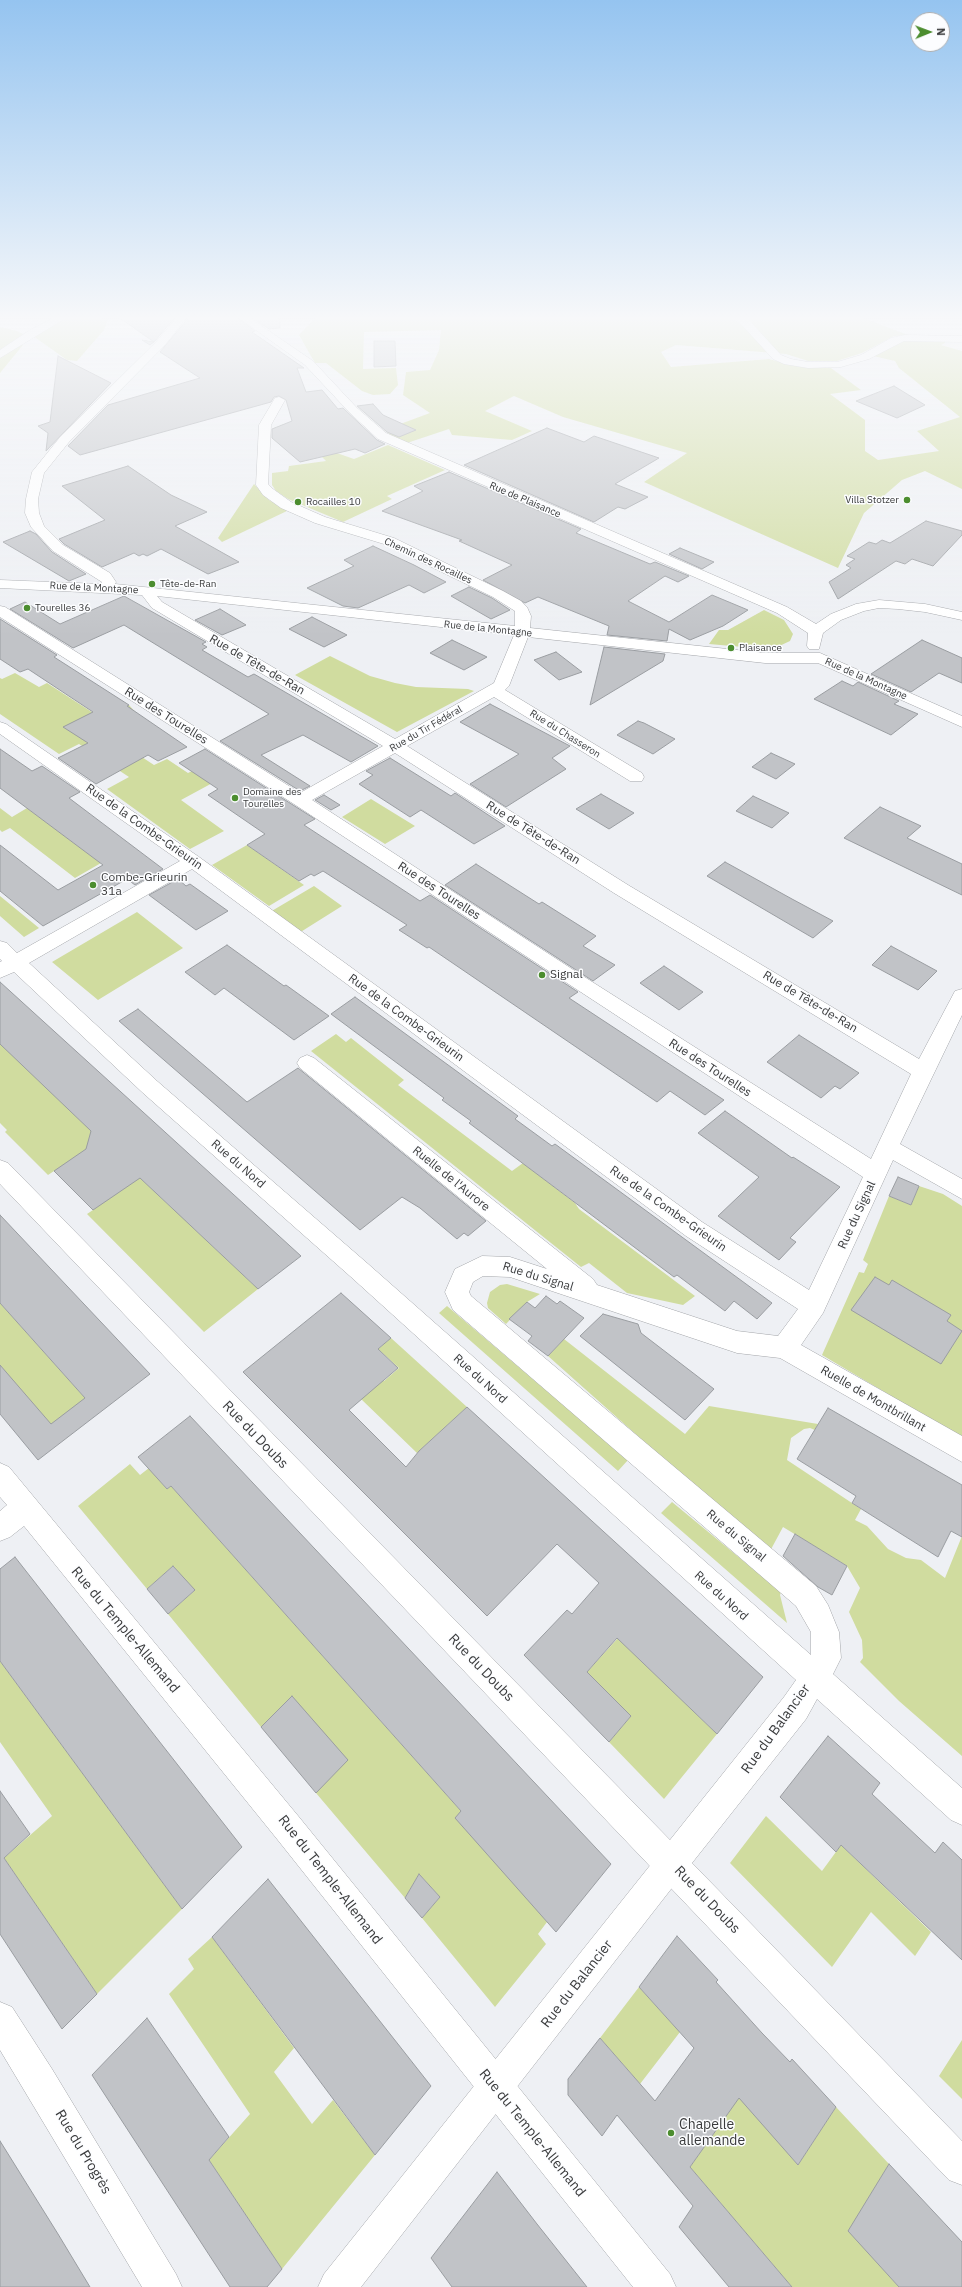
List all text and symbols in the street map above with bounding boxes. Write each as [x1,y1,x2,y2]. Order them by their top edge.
north arrow [910,12,950,52]
text: N [934,28,948,36]
street label: Rue de Plaisance [487,480,563,520]
place label: Villa Stotzer [845,494,899,506]
marker: Villa Stotzer [902,495,912,505]
place label: Rocailles 10 [306,496,361,508]
marker: Rocailles 10 [293,497,303,507]
street label: Chemin des Rocailles [382,535,474,587]
place label: Tête-de-Ran [160,578,216,590]
marker: Tête-de-Ran [147,579,157,589]
street label: Rue de la Montagne [49,580,139,596]
place label: Tourelles 36 [35,602,91,614]
marker: Tourelles 36 [22,603,32,613]
street label: Rue de la Montagne [443,618,533,640]
street label: Rue de Tête-de-Ran [207,632,307,698]
place label: Plaisance [739,642,782,654]
marker: Plaisance [726,643,736,653]
street label: Rue de la Montagne [823,655,909,703]
street label: Rue des Tourelles [122,685,210,747]
street label: Rue du Tir Fédéral [388,703,464,755]
street label: Rue du Chasseron [527,707,603,761]
street label: Rue de la Combe-Grieurin [83,781,205,873]
place label: Domaine des Tourelles [243,786,302,810]
marker: Domaine des Tourelles [230,793,240,803]
street label: Rue de Tête-de-Ran [483,798,583,868]
street label: Rue des Tourelles [395,859,483,923]
place label: Combe-Grieurin 31a [101,871,188,899]
marker: Combe-Grieurin 31a [88,880,98,890]
place label: Signal [550,968,583,982]
street label: Rue de Tête-de-Ran [760,968,860,1036]
marker: Signal [537,970,547,980]
street label: Rue de la Combe-Grieurin [345,971,467,1065]
street label: Rue des Tourelles [666,1036,754,1100]
street label: Rue du Nord [208,1137,268,1191]
street label: Ruelle de l'Aurore [409,1143,493,1215]
street label: Rue de la Combe-Grieurin [607,1163,729,1255]
street label: Rue du Signal [835,1179,879,1251]
street label: Rue du Signal [501,1259,575,1295]
street label: Rue du Nord [450,1351,510,1407]
street label: Ruelle de Montbrillant [818,1363,928,1435]
street label: Rue du Doubs [219,1398,291,1472]
street label: Rue du Signal [703,1507,769,1565]
street label: Rue du Temple-Allemand [67,1564,183,1696]
street label: Rue du Nord [691,1568,751,1624]
street label: Rue du Doubs [445,1631,517,1705]
street label: Rue du Balancier [738,1681,814,1777]
street label: Rue du Temple-Allemand [274,1812,386,1948]
street label: Rue du Doubs [671,1863,743,1937]
street label: Rue du Balancier [538,1937,616,2031]
street label: Rue du Temple-Allemand [475,2066,589,2200]
street label: Rue du Progrès [51,2107,115,2197]
place label: Chapelle allemande [679,2117,745,2150]
marker: Chapelle allemande [666,2128,676,2138]

